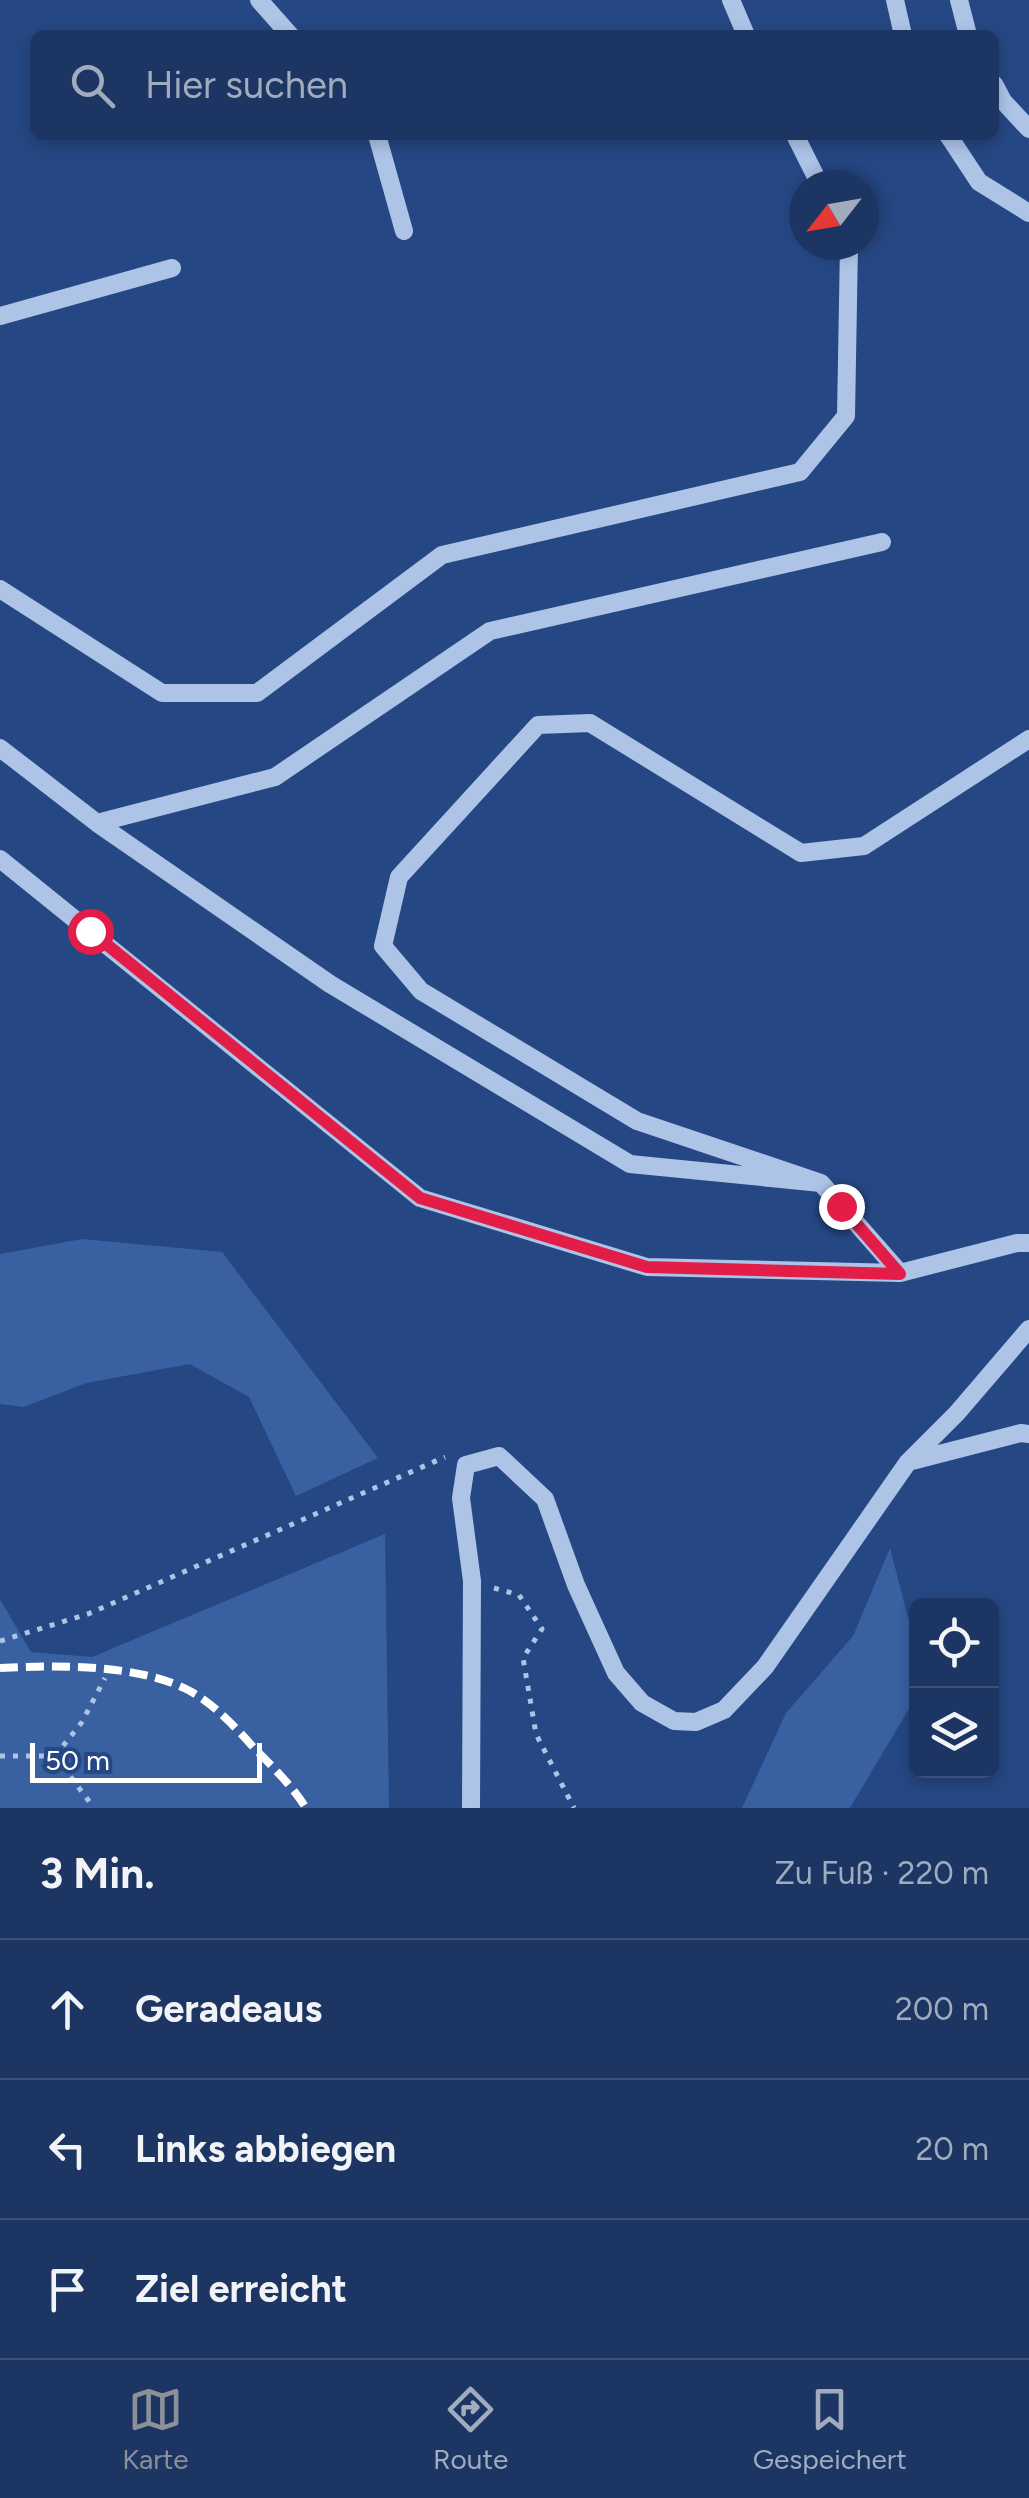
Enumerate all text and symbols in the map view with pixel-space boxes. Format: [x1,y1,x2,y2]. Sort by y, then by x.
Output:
search box [30,30,999,140]
icon: search [65,58,120,113]
text: Hier suchen [145,62,348,108]
north arrow [789,170,879,260]
route start [68,909,114,955]
route end [819,1184,865,1230]
map controls [909,1598,999,1778]
button: locate [909,1598,999,1688]
button: layers [909,1688,999,1778]
scale bar [30,1738,262,1782]
text: 50 m [45,1743,110,1777]
text: 3 Min. [40,1848,155,1899]
text: Zu Fuß · 220 m [774,1854,989,1892]
icon: ahead [40,1982,95,2037]
text: Geradeaus [135,1986,322,2032]
text: 200 m [895,1990,989,2028]
icon: left [40,2122,95,2177]
text: Links abbiegen [135,2126,396,2172]
text: 20 m [915,2130,989,2168]
icon: arrive [40,2262,95,2317]
text: Ziel erreicht [135,2266,347,2312]
tab: Karte [122,2382,189,2476]
tab: Route [433,2382,508,2476]
tab: Gespeichert [753,2382,907,2476]

